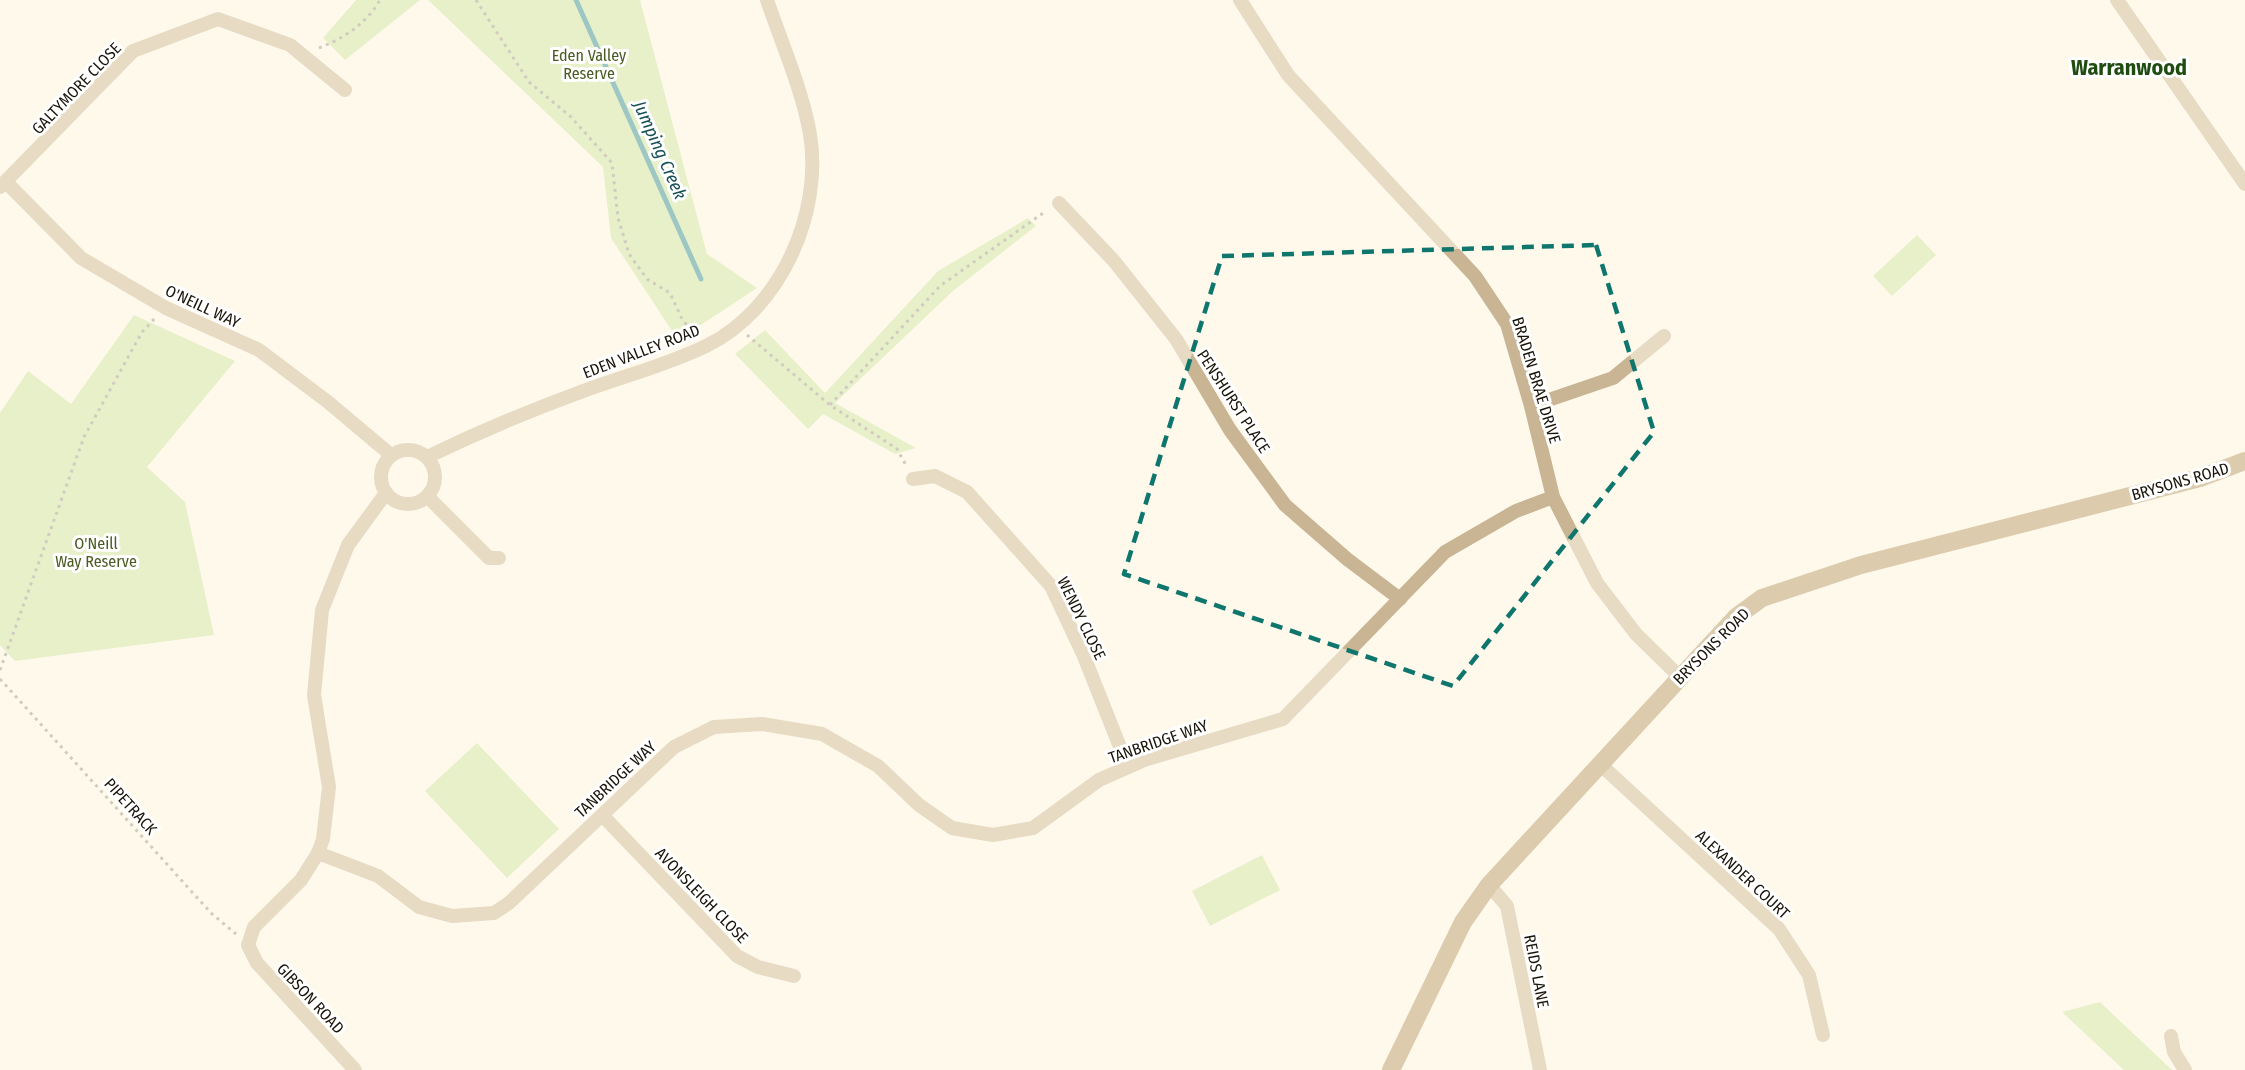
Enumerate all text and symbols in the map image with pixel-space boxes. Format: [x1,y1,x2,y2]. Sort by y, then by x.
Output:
street label: GALTYMORE CLOSE [28,39,125,138]
park label: Eden Valley Reserve [552,46,627,83]
district label: Warranwood [2071,54,2187,81]
water label: Jumping Creek [628,96,692,203]
street label: O'NEILL WAY [162,281,243,332]
street label: BRADEN BRAE DRIVE [1508,315,1565,446]
street label: EDEN VALLEY ROAD [580,320,702,382]
street label: PENSHURST PLACE [1193,346,1274,456]
street label: BRYSONS ROAD [2129,459,2231,504]
park label: O'Neill Way Reserve [55,534,137,571]
street label: WENDY CLOSE [1053,574,1110,663]
street label: BRYSONS ROAD [1669,604,1754,689]
street label: TANBRIDGE WAY [1106,716,1210,767]
street label: TANBRIDGE WAY [571,737,660,822]
street label: PIPETRACK [100,774,161,839]
street label: ALEXANDER COURT [1692,826,1794,923]
street label: AVONSLEIGH CLOSE [651,844,752,947]
street label: REIDS LANE [1520,933,1553,1009]
street label: GIBSON ROAD [273,959,348,1038]

